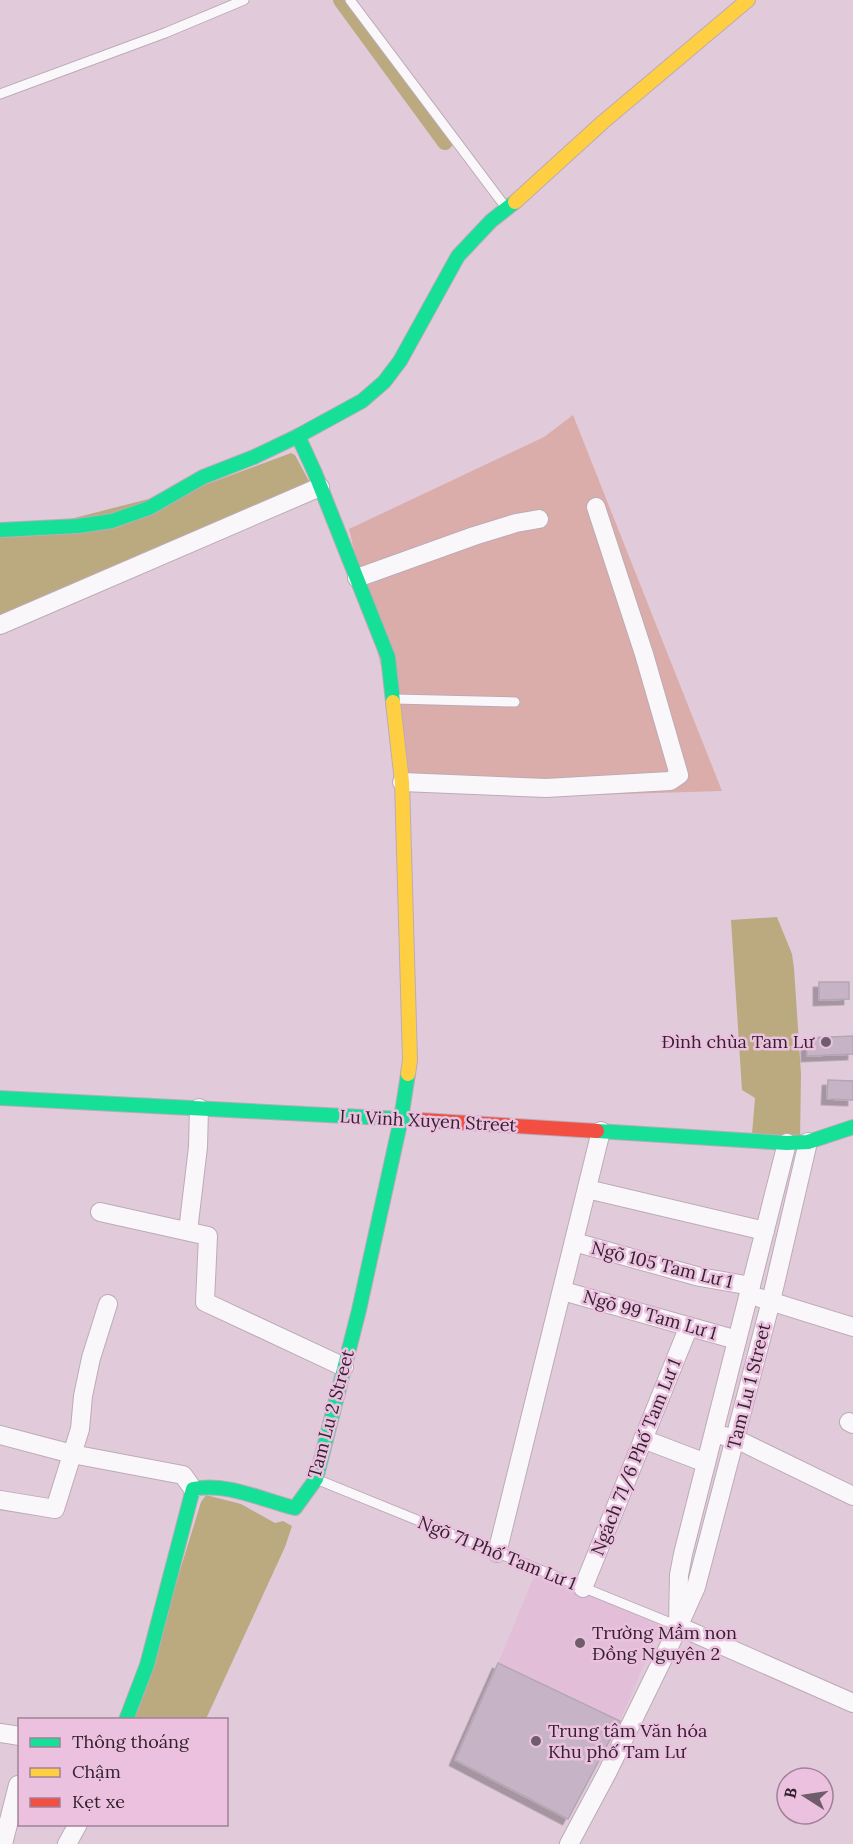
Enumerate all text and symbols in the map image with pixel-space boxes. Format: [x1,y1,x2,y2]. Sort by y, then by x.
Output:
place label: Đình chùa Tam Lư [662,1030,815,1053]
marker: Đình chùa Tam Lư [819,1035,833,1049]
street label: Lu Vinh Xuyen Street [339,1104,517,1137]
street label: Ngõ 105 Tam Lư 1 [589,1236,735,1293]
street label: Ngõ 99 Tam Lư 1 [581,1284,720,1345]
street label: Tam Lu 1 Street [722,1320,775,1451]
street label: Tam Lu 2 Street [302,1347,359,1481]
street label: Ngách 71/6 Phố Tam Lư 1 [585,1355,686,1559]
street label: Ngõ 71 Phố Tam Lư 1 [415,1510,580,1595]
place label: Trường Mầm non Đồng Nguyên 2 [592,1621,737,1665]
marker: Trường Mầm non Đồng Nguyên 2 [573,1636,587,1650]
legend [18,1718,228,1826]
place label: Trung tâm Văn hóa Khu phố Tam Lư [548,1719,707,1763]
text: Thông thoáng [72,1730,190,1753]
marker: Trung tâm Văn hóa Khu phố Tam Lư [529,1734,543,1748]
text: Chậm [72,1760,121,1783]
north arrow [775,1766,835,1826]
text: B [779,1785,801,1800]
text: Kẹt xe [72,1790,125,1813]

